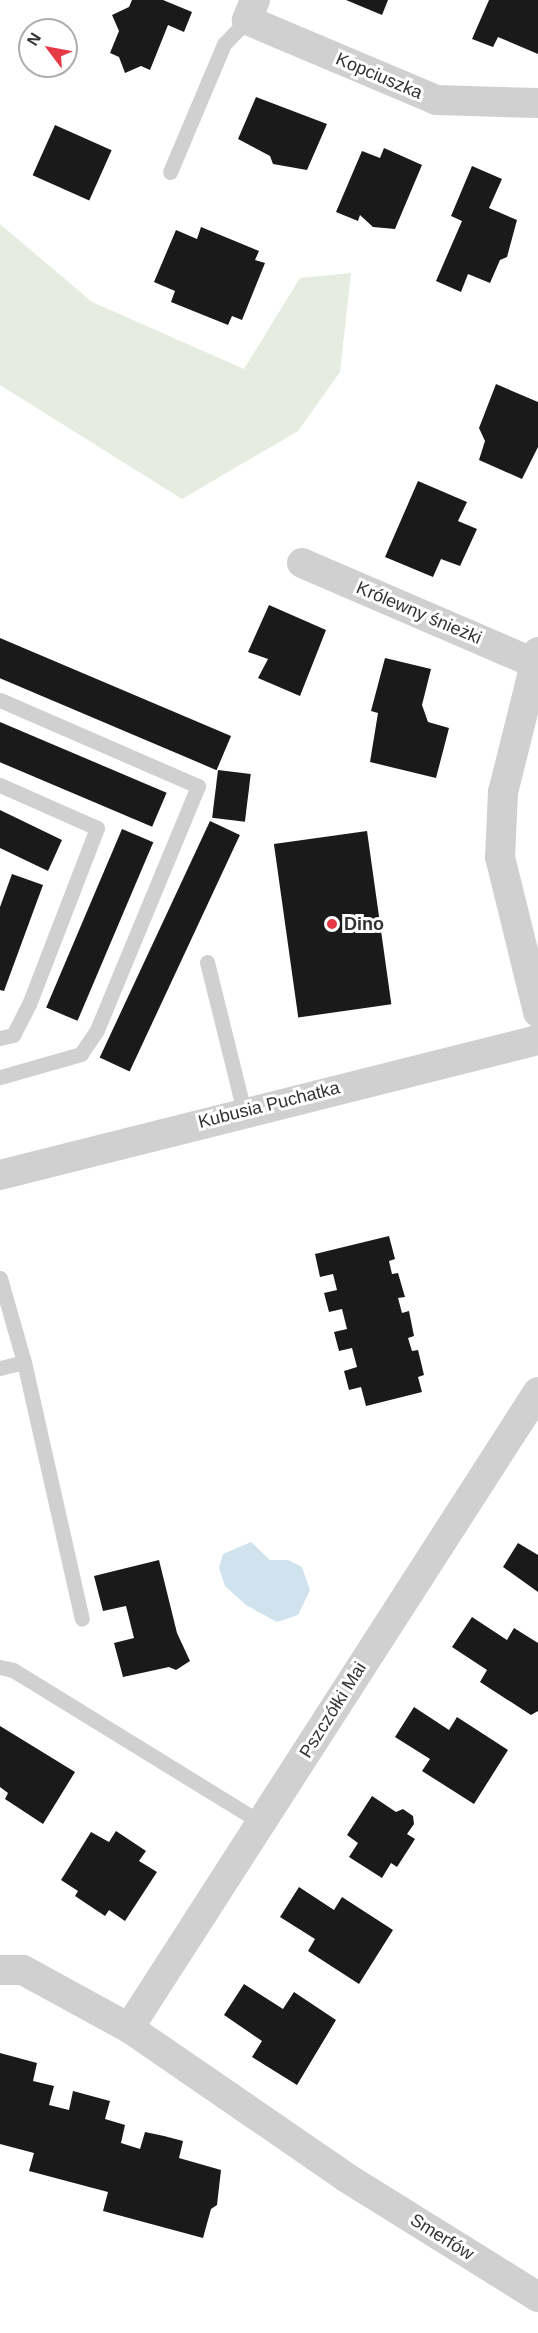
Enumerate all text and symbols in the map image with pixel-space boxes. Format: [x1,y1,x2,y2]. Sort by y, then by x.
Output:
north arrow [18,18,78,78]
text: N [24,30,44,49]
street label: Kopciuszka [332,48,426,104]
street label: Królewny śnieżki [353,577,485,649]
place label: Dino [344,913,384,935]
marker: Dino [325,917,339,931]
street label: Kubusia Puchatka [196,1077,342,1133]
street label: Pszczółki Mai [295,1658,371,1762]
street label: Smerfów [406,2209,478,2265]

